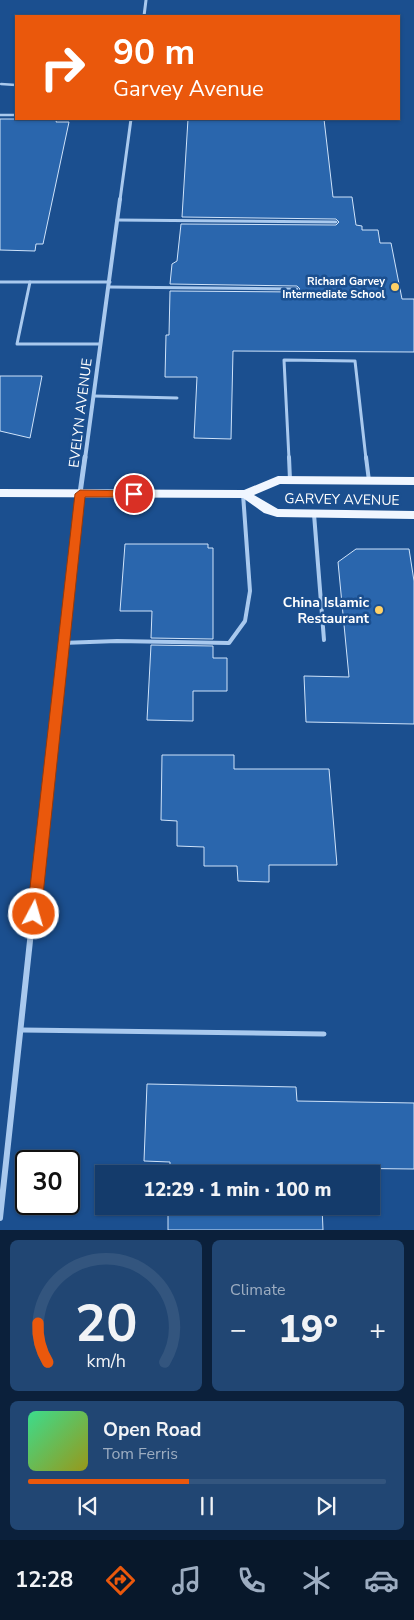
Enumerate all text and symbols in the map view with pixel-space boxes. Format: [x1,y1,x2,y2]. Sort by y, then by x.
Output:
text: 90 m [113,29,195,76]
icon: right [30,35,95,100]
text: Garvey Avenue [113,74,264,104]
place label: Richard Garvey Intermediate School [282,274,385,302]
marker: Richard Garvey Intermediate School [389,281,401,293]
street label: EVELYN AVENUE [64,357,97,469]
pin [113,473,155,515]
icon: arrive [120,480,148,508]
street label: GARVEY AVENUE [284,489,400,510]
place label: China Islamic Restaurant [283,593,370,628]
marker: China Islamic Restaurant [373,604,385,616]
position arrow [7,887,59,939]
speed limit sign: 30 [15,1150,80,1215]
text: 12:29 · 1 min · 100 m [144,1177,331,1203]
text: Climate [230,1279,285,1301]
text: 20 [75,1288,137,1359]
text: 19° [278,1304,338,1355]
text: − [230,1311,247,1349]
text: + [369,1311,386,1349]
text: km/h [86,1349,126,1373]
text: Open Road [103,1417,201,1443]
text: Tom Ferris [103,1443,178,1465]
icon: previous [74,1492,102,1520]
icon: pause [193,1492,221,1520]
icon: next [312,1492,340,1520]
icon: directions [103,1563,138,1598]
icon: music [169,1563,204,1598]
icon: phone [234,1563,269,1598]
icon: climate [299,1563,334,1598]
icon: car [364,1563,399,1598]
text: 12:28 [15,1565,73,1595]

